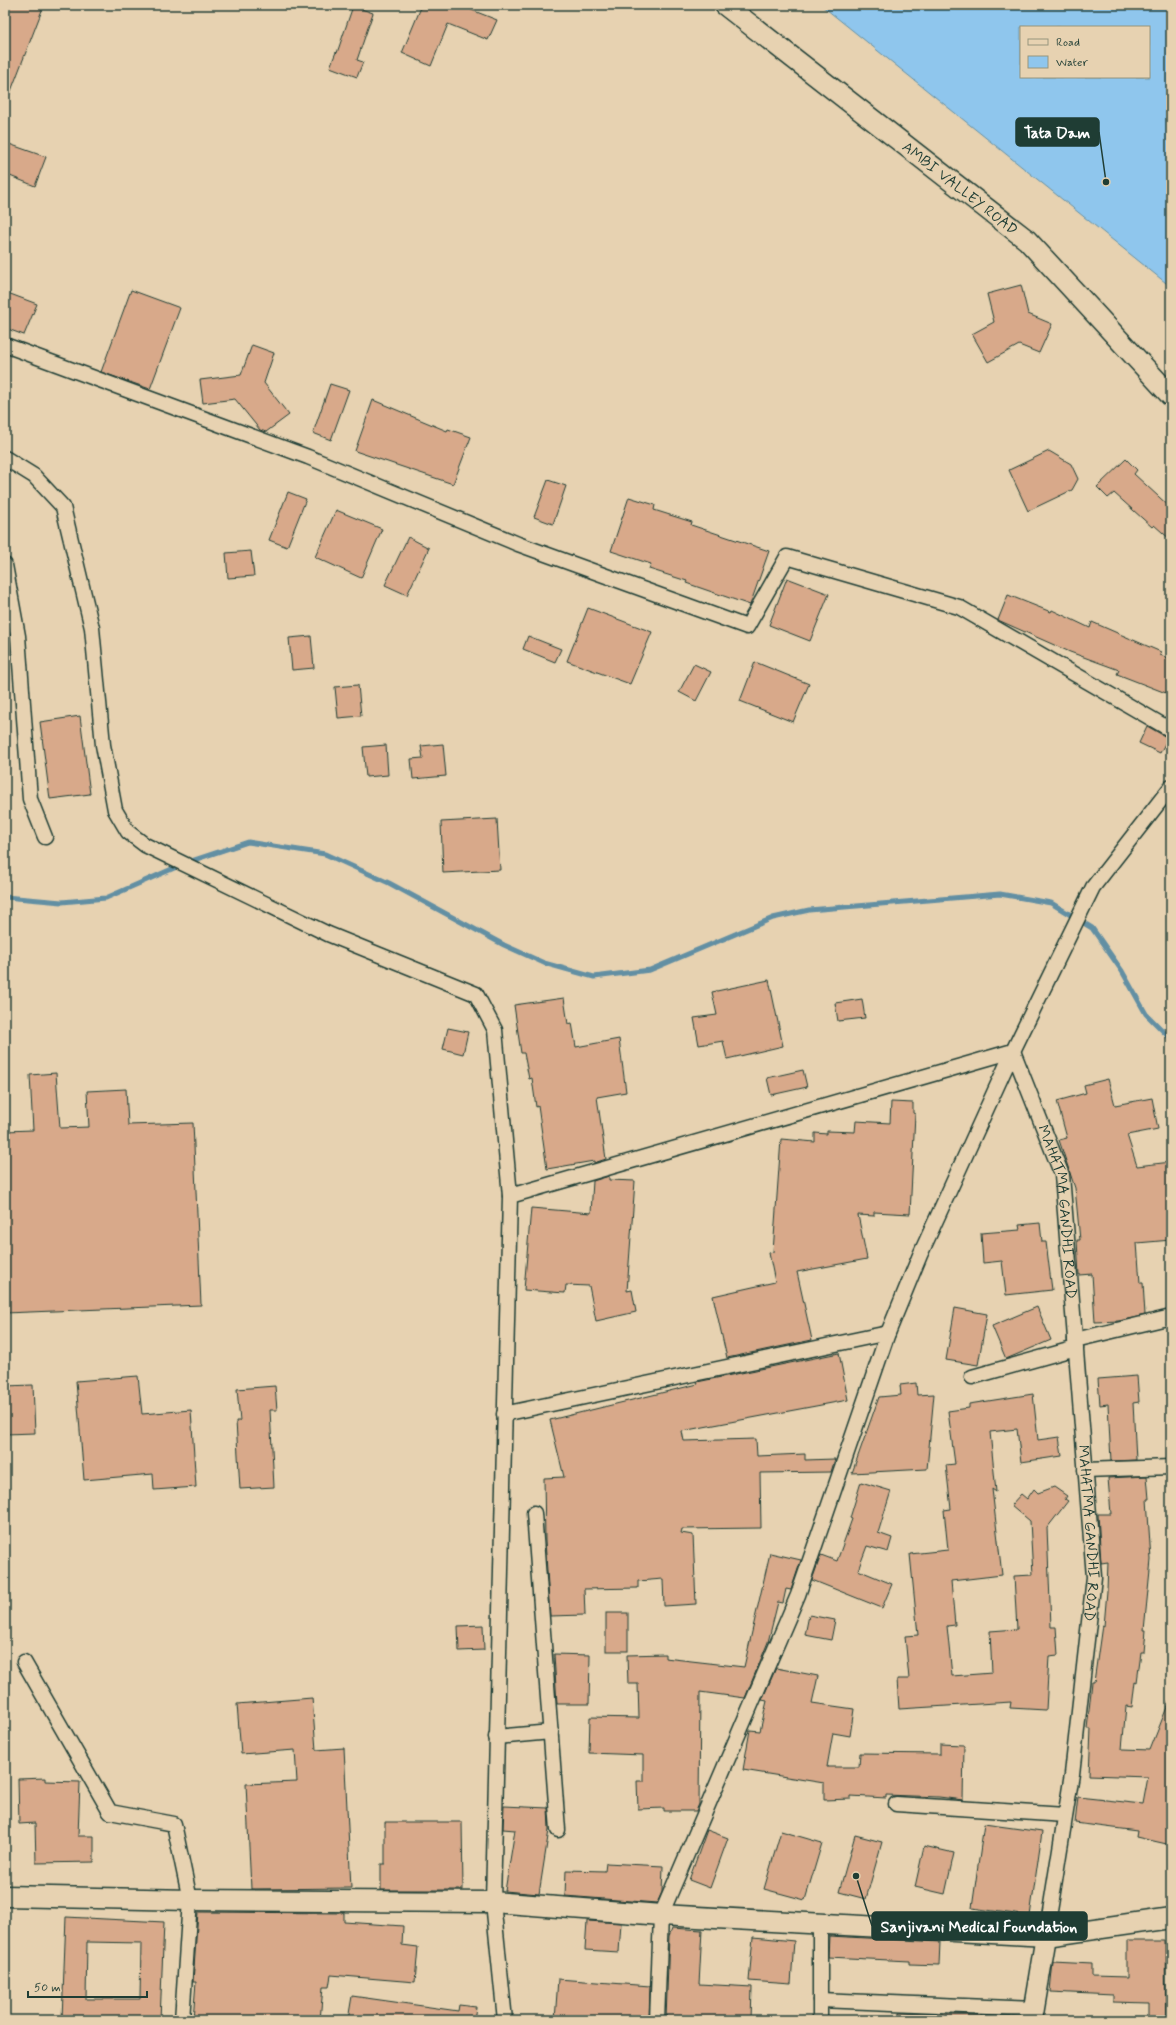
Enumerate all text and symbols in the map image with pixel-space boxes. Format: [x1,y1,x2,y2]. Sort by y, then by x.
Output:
legend [1020,26,1150,78]
text: Road [1056,35,1080,51]
text: Water [1056,55,1088,71]
callout: Tata Dam [1016,118,1099,146]
text: Tata Dam [1024,123,1090,144]
street label: AMBI VALLEY ROAD [898,137,1022,240]
street label: MAHATMA GANDHI ROAD [1032,1122,1081,1299]
street label: MAHATMA GANDHI ROAD [1073,1444,1103,1622]
callout: Sanjivani Medical Foundation [872,1912,1087,1940]
text: Sanjivani Medical Foundation [881,1917,1077,1938]
scale bar [28,1973,147,1999]
text: 50 m [34,1980,61,1996]

